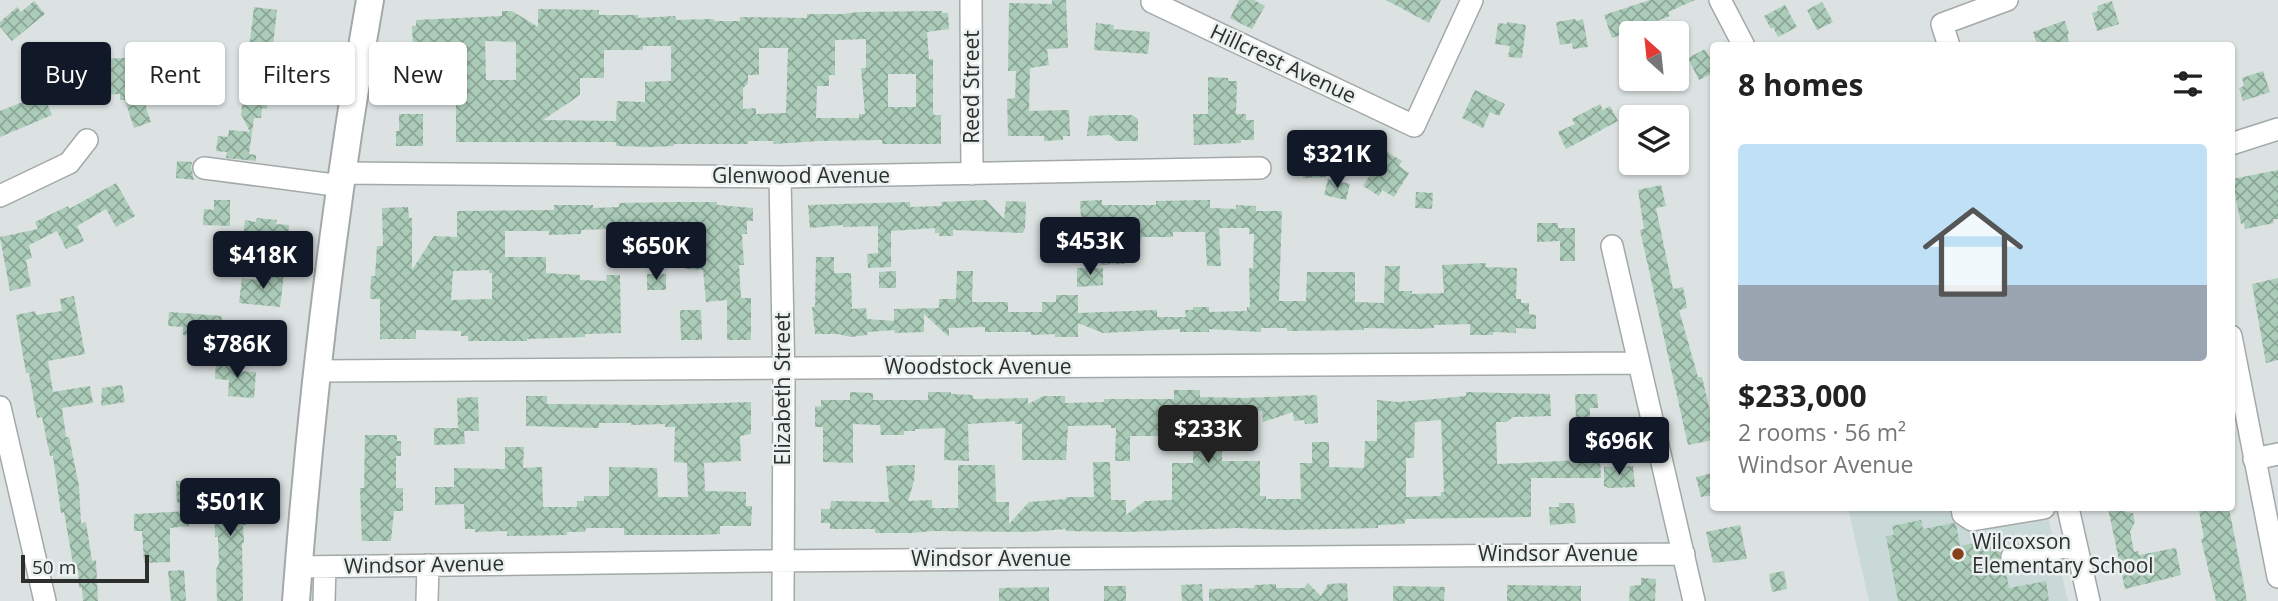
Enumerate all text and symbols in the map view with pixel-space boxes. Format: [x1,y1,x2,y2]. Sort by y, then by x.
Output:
street label: Hillcrest Avenue [1206,17,1361,109]
north arrow [1619,21,1689,91]
map controls [1619,21,1689,175]
street label: Reed Street [957,30,985,144]
chip: Buy [21,42,111,105]
chip: Rent [125,42,225,105]
chip: Filters [239,42,355,105]
chip: New [369,42,467,105]
text: 8 homes [1738,64,1863,105]
icon: filters [2169,65,2207,103]
button: layers [1619,105,1689,175]
pin: $321K [1288,130,1386,190]
text: $321K [1303,137,1371,169]
street label: Glenwood Avenue [712,161,890,189]
icon: home [1910,189,2036,315]
pin: $453K [1041,218,1139,277]
pin: $650K [607,222,705,282]
text: $453K [1056,224,1124,256]
text: $650K [622,229,690,261]
pin: $418K [214,232,312,291]
text: $418K [229,238,297,270]
street label: Elizabeth Street [768,313,796,465]
pin: $786K [188,320,286,380]
text: $786K [203,327,271,359]
street label: Woodstock Avenue [884,352,1072,380]
text: $233,000 [1738,375,1867,416]
pin: $233K [1159,406,1257,465]
text: $233K [1174,412,1242,444]
text: 2 rooms · 56 m² [1738,416,1906,448]
pin: $696K [1570,418,1668,477]
text: $696K [1585,424,1653,456]
text: Windsor Avenue [1738,448,1913,480]
pin: $501K [181,478,279,538]
text: $501K [196,485,264,517]
place label: Wilcoxson Elementary School [1972,527,2154,579]
street label: Windsor Avenue [1478,539,1638,567]
street label: Windsor Avenue [911,544,1071,572]
marker: Wilcoxson Elementary School [1950,546,1966,562]
street label: Windsor Avenue [344,549,504,579]
scale bar [21,552,149,584]
text: 50 m [32,554,76,580]

